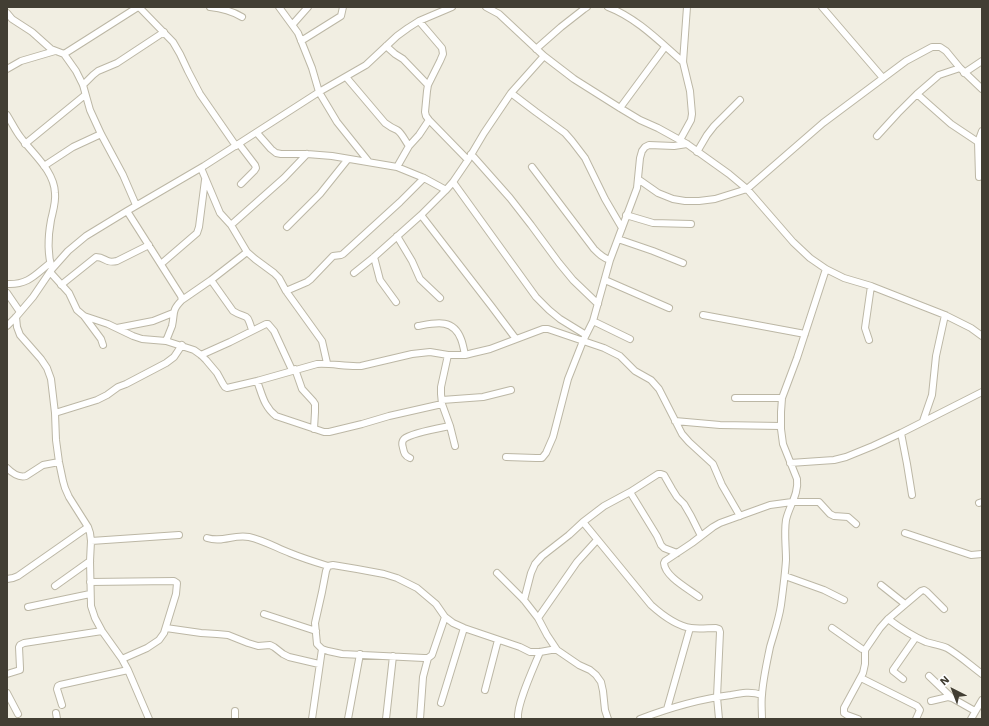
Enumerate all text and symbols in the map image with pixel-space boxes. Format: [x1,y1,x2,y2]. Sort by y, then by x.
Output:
north arrow [933,670,973,710]
text: N [937,673,952,688]

